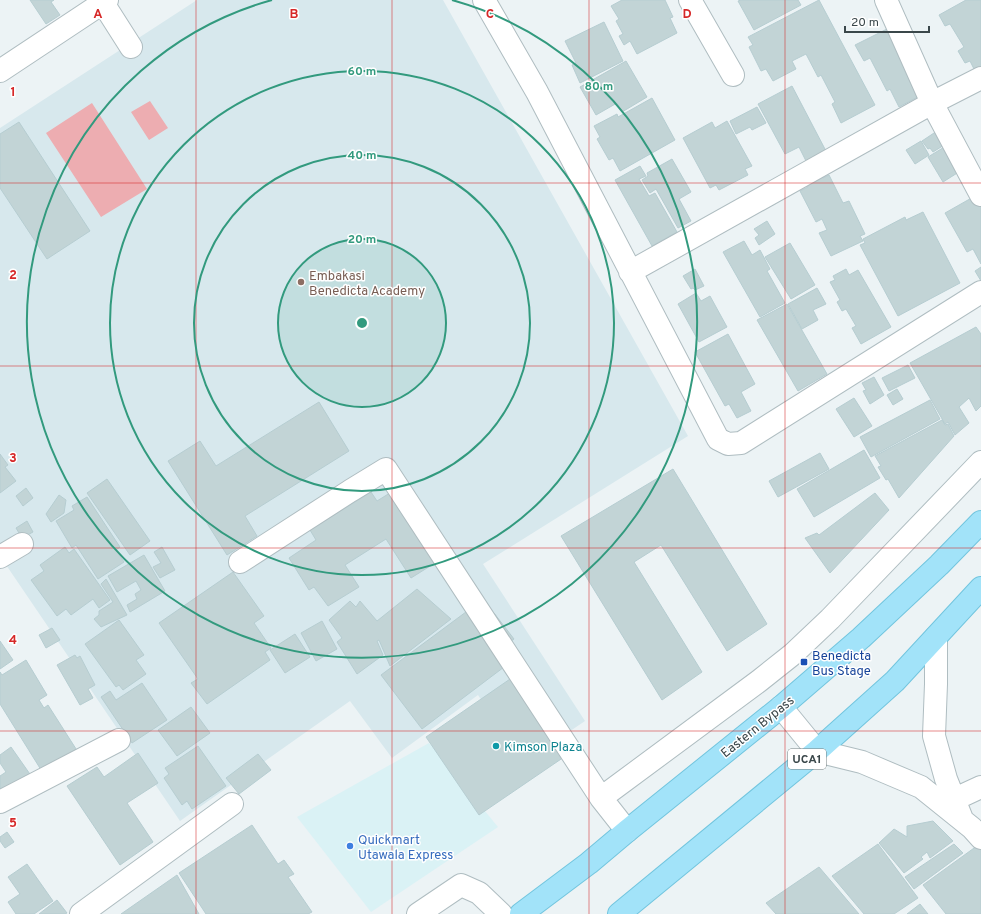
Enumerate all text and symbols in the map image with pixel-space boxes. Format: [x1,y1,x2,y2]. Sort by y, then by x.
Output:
text: A [93,7,103,23]
text: B [290,7,299,23]
text: C [486,7,494,23]
text: D [682,7,692,23]
scale bar [845,8,929,34]
text: 20 m [851,15,879,31]
text: 60 m [348,64,376,80]
text: 80 m [585,79,613,95]
text: 1 [10,85,16,101]
text: 40 m [347,148,377,164]
text: 20 m [348,232,376,248]
text: 2 [9,268,17,284]
place label: Embakasi Benedicta Academy [309,269,425,300]
marker: Embakasi Benedicta Academy [296,277,306,287]
centre of rings [355,316,369,330]
text: 3 [9,451,17,467]
text: 4 [9,633,17,649]
place label: Benedicta Bus Stage [812,649,871,680]
marker: Benedicta Bus Stage [799,657,809,667]
street label: Eastern Bypass [718,693,798,762]
place label: Kimson Plaza [504,740,582,756]
marker: Kimson Plaza [491,741,501,751]
road number: UCA1 [788,749,826,769]
text: 5 [9,816,17,832]
place label: Quickmart Utawala Express [358,833,453,864]
marker: Quickmart Utawala Express [345,841,355,851]

